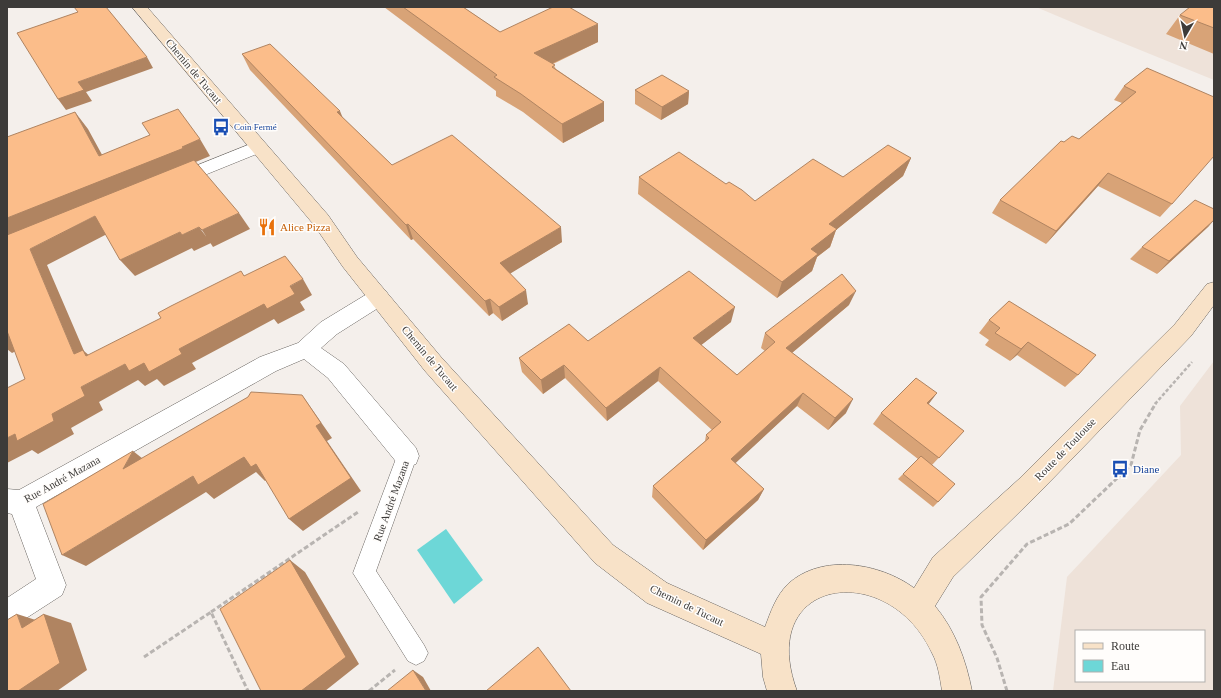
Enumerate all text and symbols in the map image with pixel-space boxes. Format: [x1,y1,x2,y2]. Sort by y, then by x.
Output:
north arrow [1165,16,1205,56]
street label: Chemin de Tucaut [163,36,225,106]
text: N [1179,39,1188,52]
bus stop icon: Coin Fermé [211,117,231,137]
place label: Coin Fermé [234,122,277,132]
restaurant icon: Alice Pizza [257,217,277,237]
place label: Alice Pizza [280,221,331,233]
street label: Chemin de Tucaut [399,323,461,393]
street label: Route de Toulouse [1032,415,1098,483]
street label: Rue André Mazana [22,453,102,505]
street label: Rue André Mazana [371,459,411,543]
bus stop icon: Diane [1110,459,1130,479]
place label: Diane [1133,463,1159,475]
street label: Chemin de Tucaut [648,582,726,628]
legend [1075,630,1205,682]
text: Route [1111,639,1140,653]
text: Eau [1111,659,1130,673]

